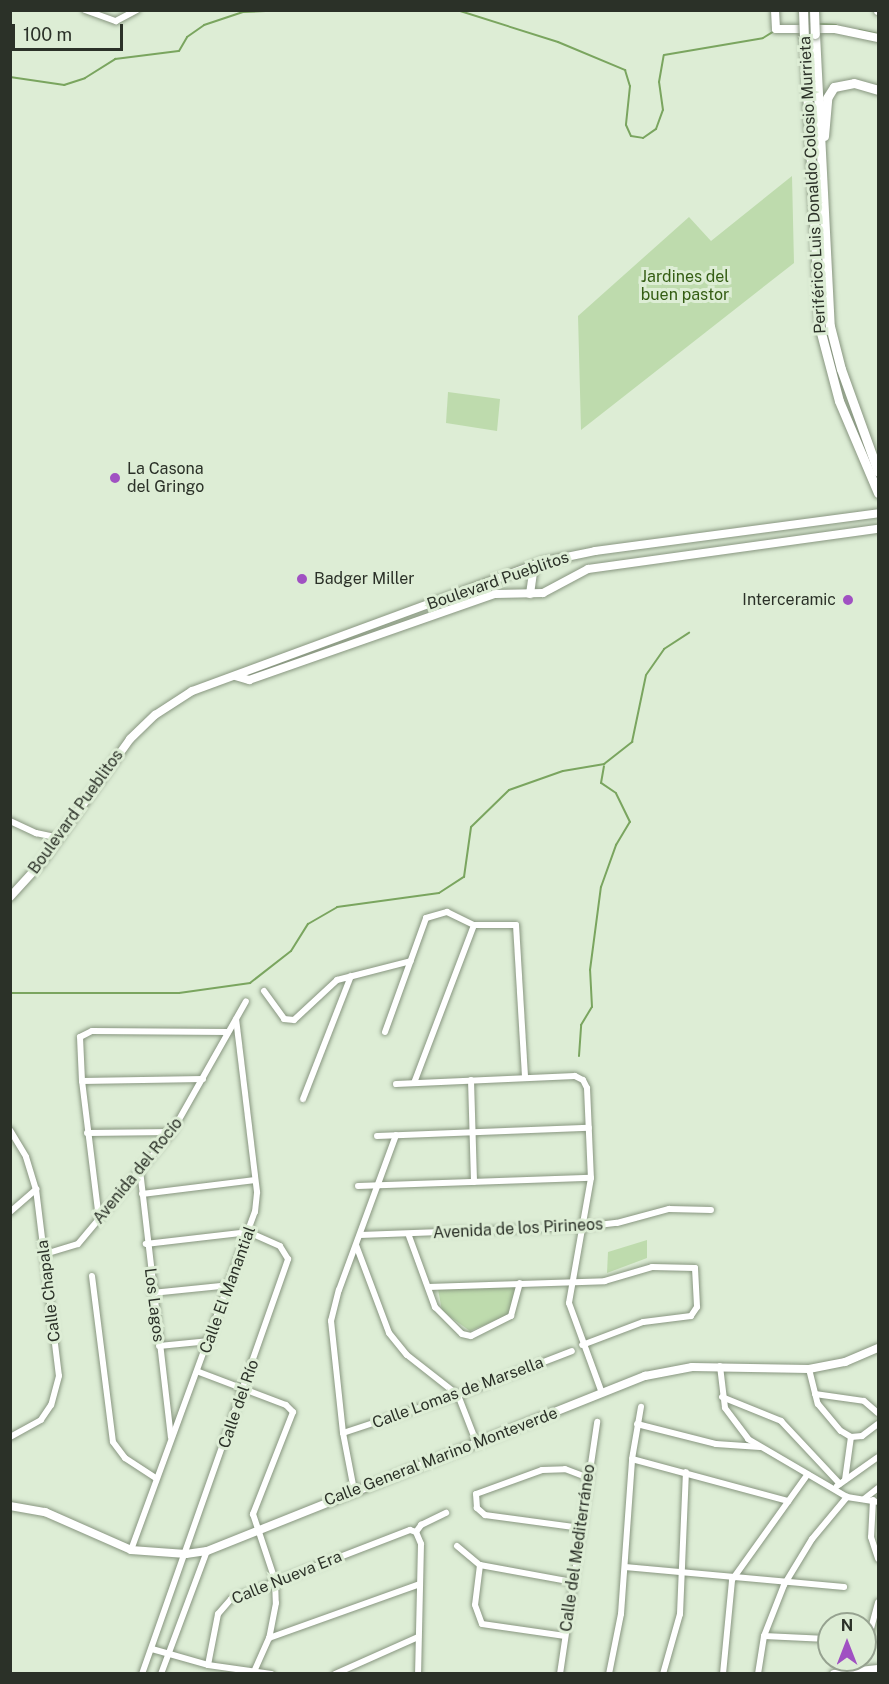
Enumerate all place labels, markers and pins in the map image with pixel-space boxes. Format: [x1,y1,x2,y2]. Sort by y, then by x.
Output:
place label: La Casona del Gringo [127,459,204,497]
marker: La Casona del Gringo [108,471,122,485]
place label: Badger Miller [314,569,415,589]
marker: Badger Miller [295,572,309,586]
place label: Interceramic [742,590,836,610]
marker: Interceramic [841,593,855,607]

